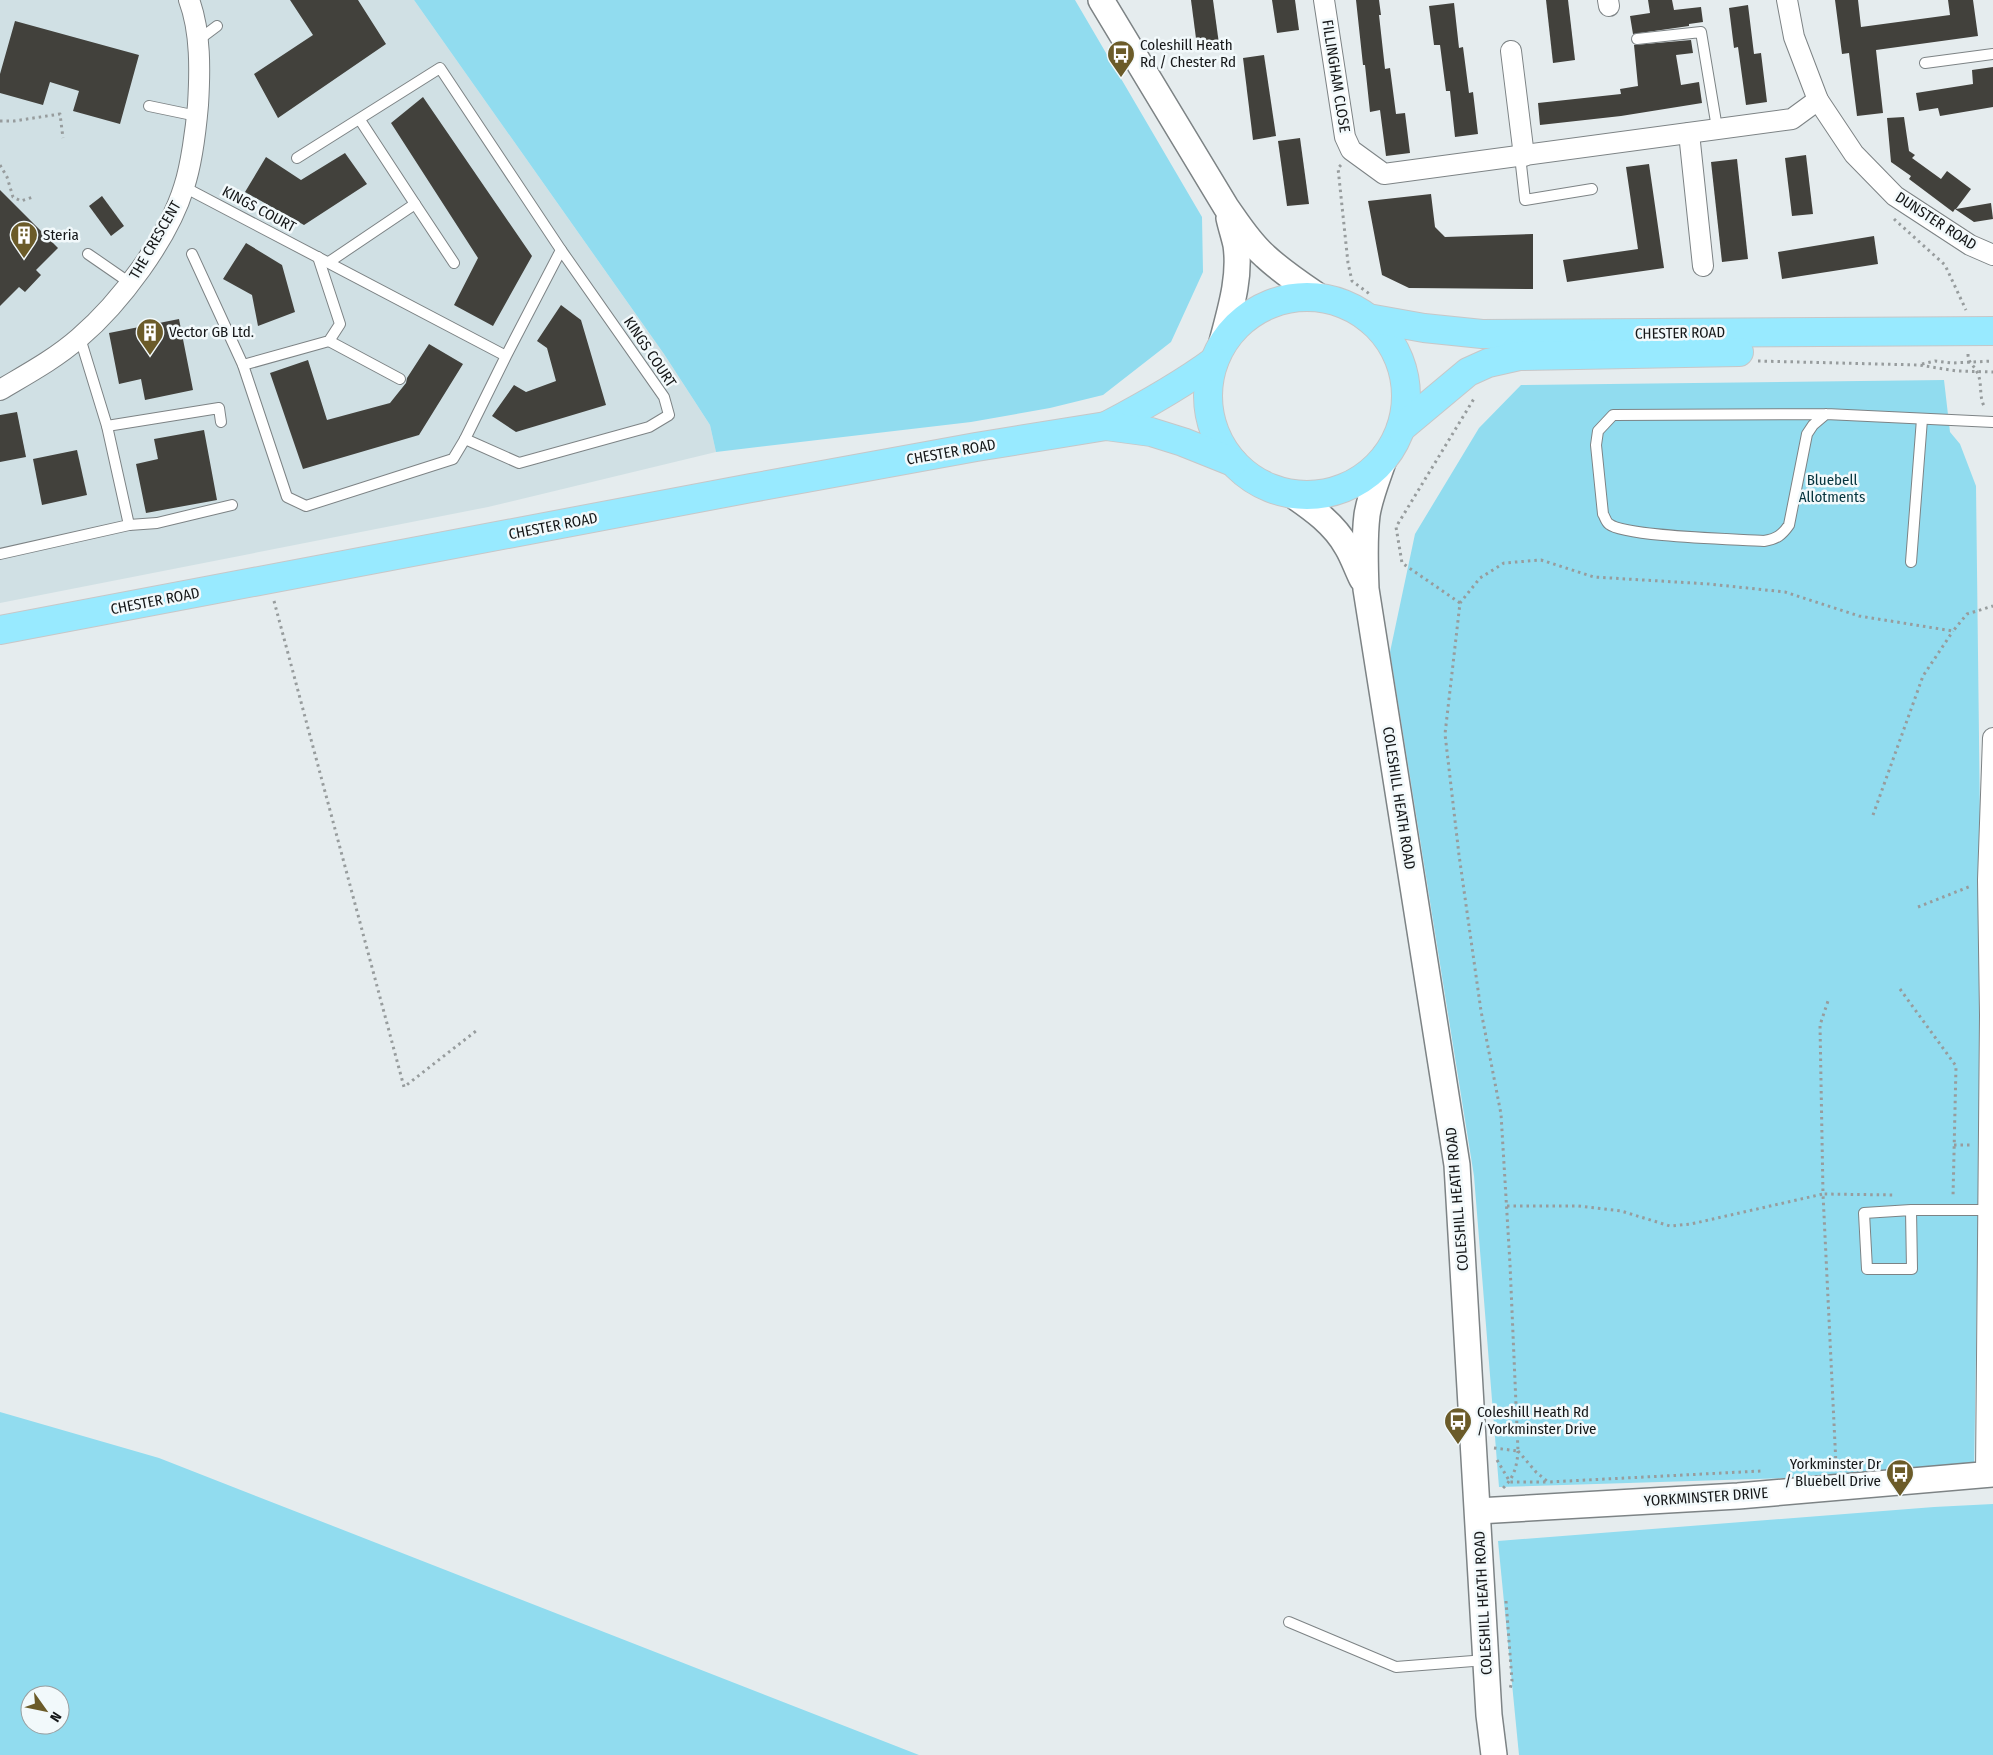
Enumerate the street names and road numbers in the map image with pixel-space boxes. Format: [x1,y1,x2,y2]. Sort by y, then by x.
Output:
street label: FILLINGHAM CLOSE [1318,18,1354,134]
street label: KINGS COURT [219,182,299,236]
street label: DUNSTER ROAD [1892,188,1980,254]
street label: THE CRESCENT [125,198,185,282]
street label: KINGS COURT [620,313,680,391]
street label: CHESTER ROAD [1635,323,1725,343]
street label: CHESTER ROAD [905,435,997,469]
street label: CHESTER ROAD [507,509,599,543]
street label: CHESTER ROAD [109,584,201,618]
street label: COLESHILL HEATH ROAD [1379,725,1419,871]
street label: COLESHILL HEATH ROAD [1442,1126,1472,1272]
street label: YORKMINSTER DRIVE [1643,1484,1769,1510]
street label: COLESHILL HEATH ROAD [1470,1530,1496,1676]

